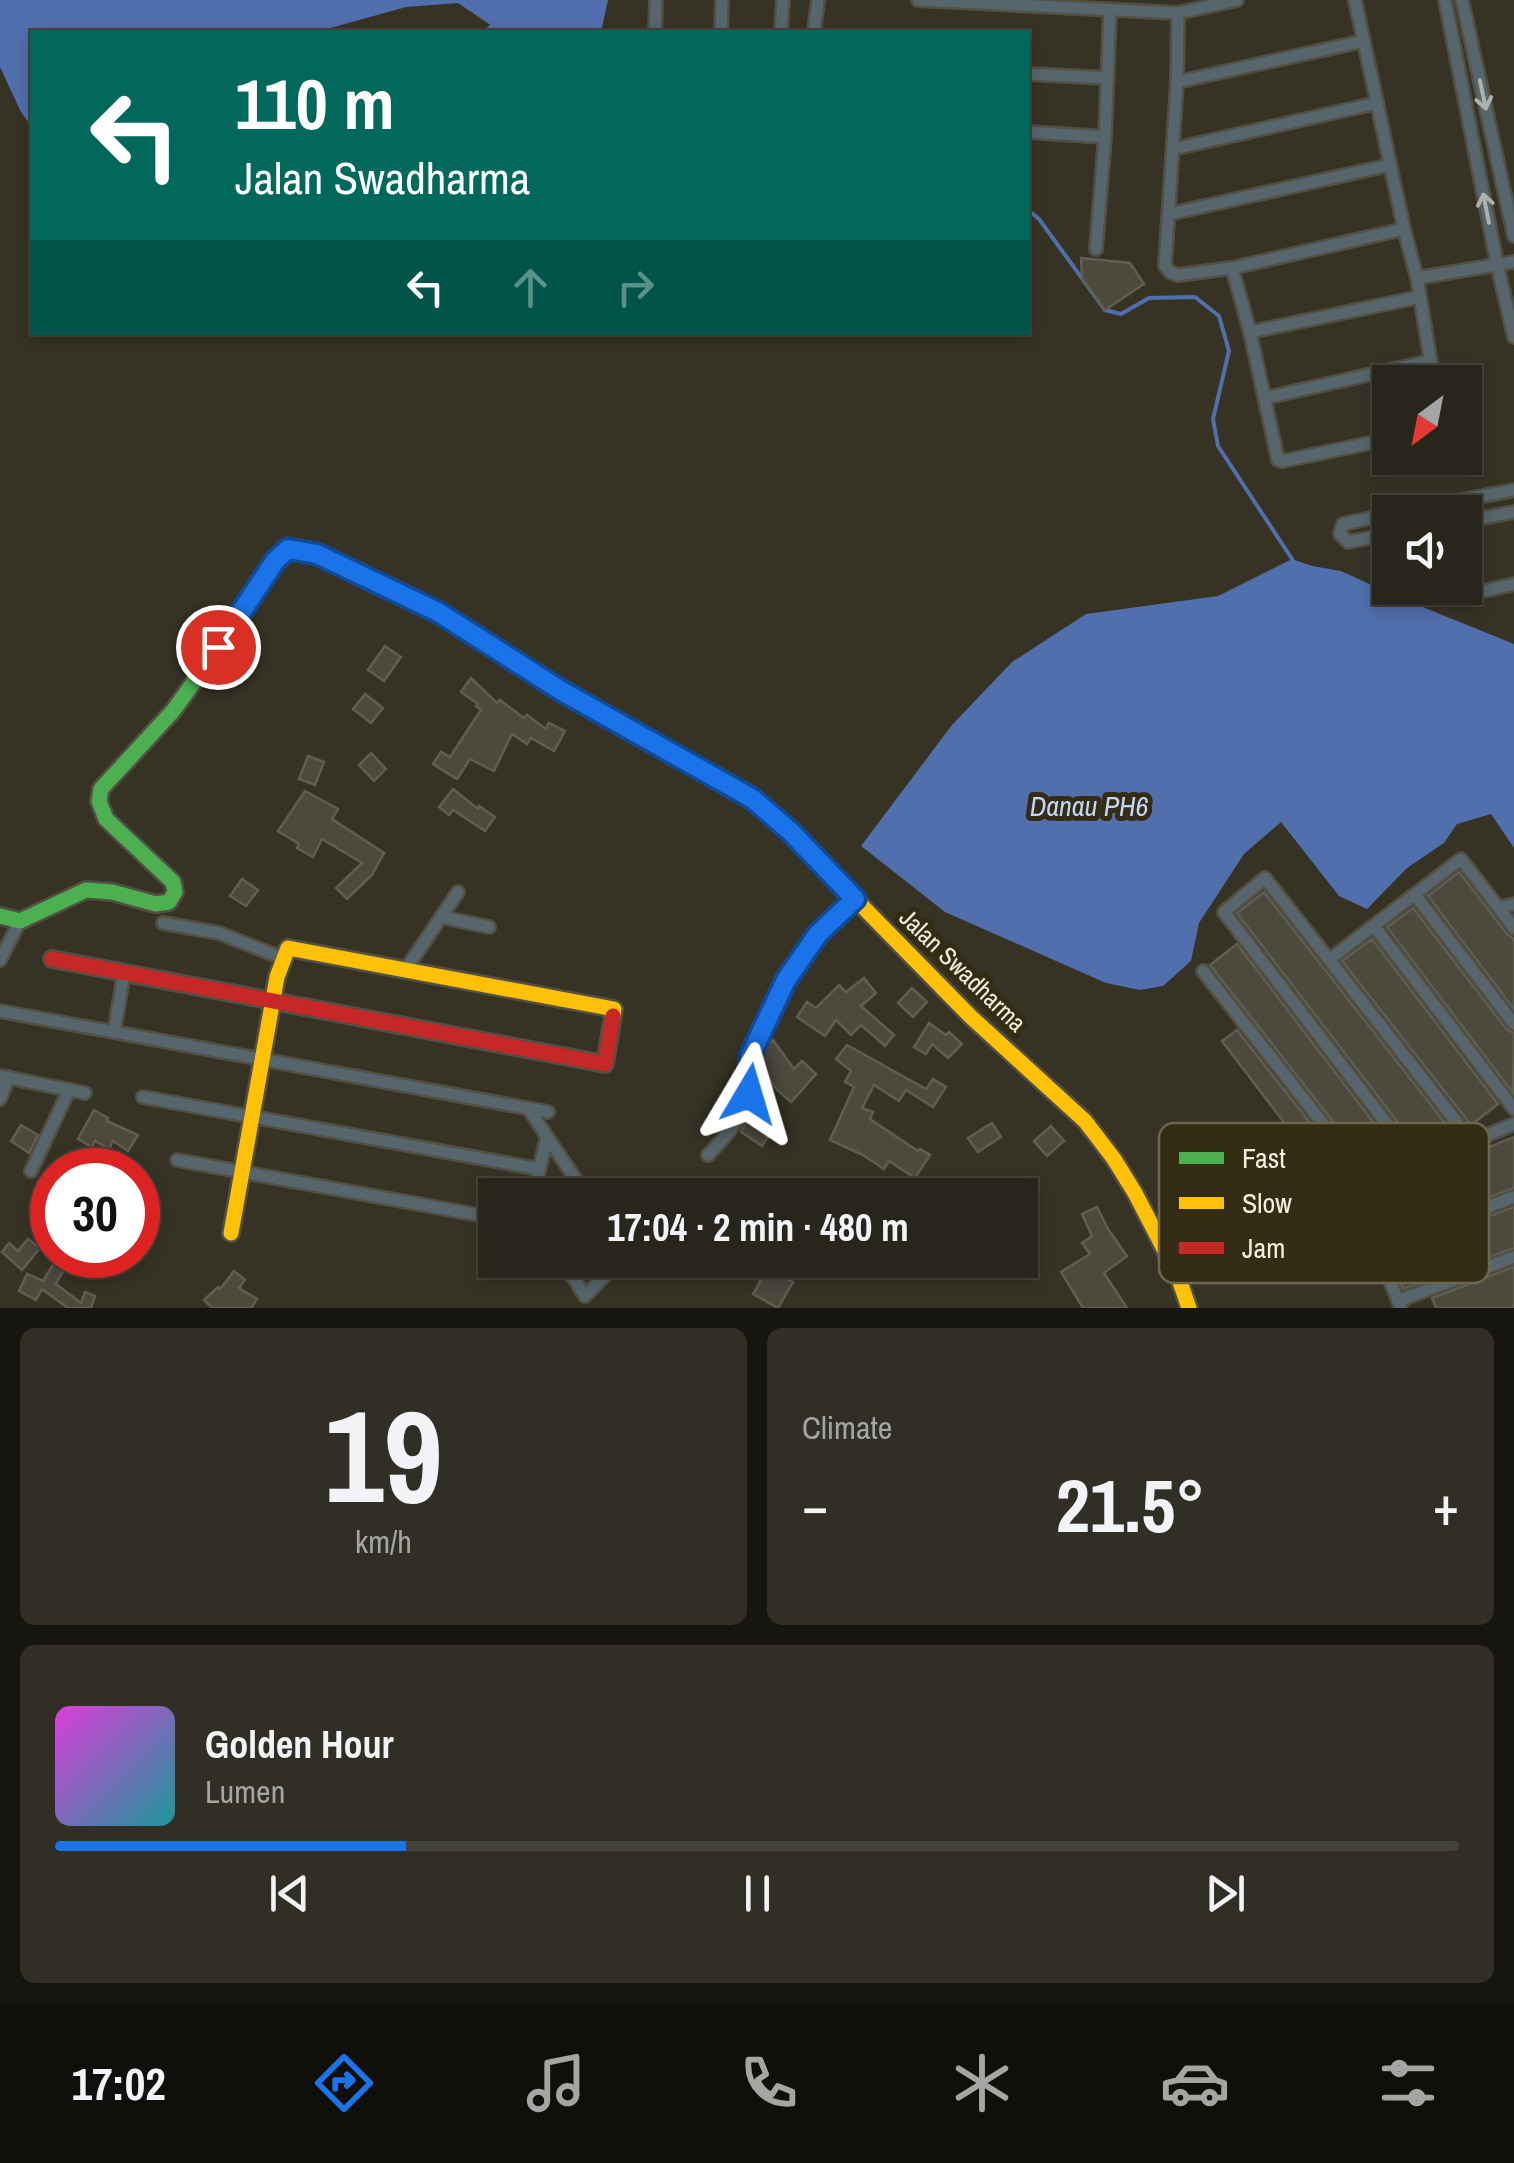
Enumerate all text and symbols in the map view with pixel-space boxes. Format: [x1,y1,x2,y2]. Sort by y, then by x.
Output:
text: 110 m [235,57,395,151]
icon: left [70,70,200,200]
one-way arrow [1474,78,1493,110]
text: Jalan Swadharma [235,147,530,208]
one-way arrow [1475,193,1494,225]
icon: left [398,260,453,315]
icon: ahead [503,260,558,315]
icon: right [608,260,663,315]
north arrow [1372,365,1482,475]
map controls [1372,365,1482,605]
button: sound [1372,495,1482,605]
pin [176,605,261,690]
icon: arrive [191,620,246,675]
water label: Danau PH6 [1030,787,1149,825]
street label: Jalan Swadharma [892,901,1034,1040]
position arrow [697,1042,801,1146]
legend [1159,1123,1489,1283]
text: Fast [1242,1139,1286,1177]
speed limit sign: 30 [30,1148,160,1278]
text: Slow [1242,1184,1292,1222]
text: 17:04 · 2 min · 480 m [607,1202,909,1253]
text: Jam [1242,1229,1285,1267]
text: 19 [324,1367,443,1543]
text: Climate [802,1406,892,1449]
text: 21.5° [1056,1454,1205,1555]
text: − [802,1468,828,1542]
text: + [1433,1468,1459,1542]
text: km/h [355,1520,412,1563]
text: Golden Hour [205,1719,394,1770]
text: Lumen [205,1770,285,1813]
icon: previous [262,1866,317,1921]
icon: pause [730,1866,785,1921]
icon: next [1198,1866,1253,1921]
icon: directions [309,2048,379,2118]
icon: music [521,2048,591,2118]
icon: phone [734,2048,804,2118]
icon: climate [947,2048,1017,2118]
icon: car [1160,2048,1230,2118]
icon: filters [1373,2048,1443,2118]
text: 17:02 [71,2053,166,2114]

